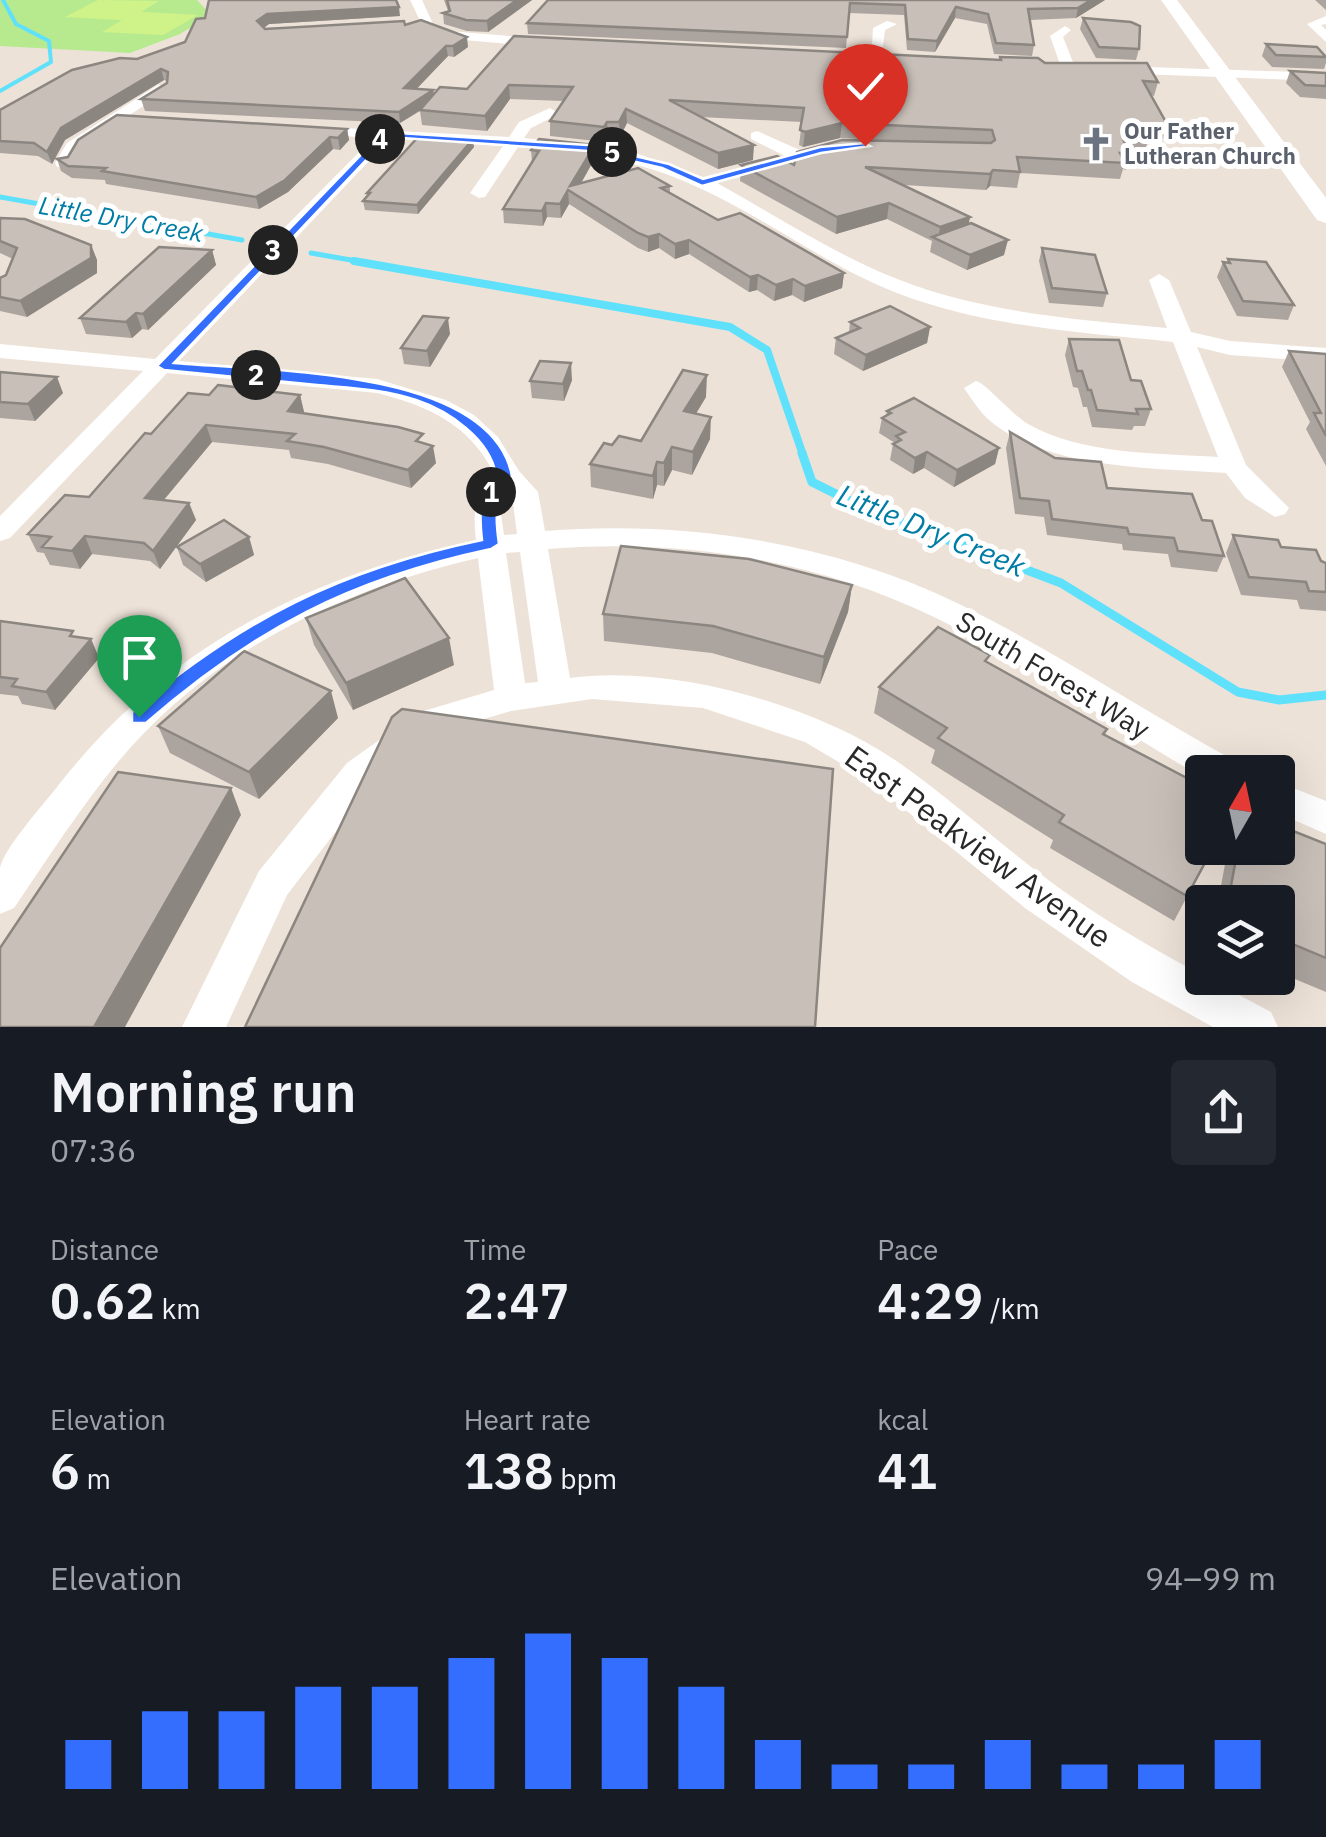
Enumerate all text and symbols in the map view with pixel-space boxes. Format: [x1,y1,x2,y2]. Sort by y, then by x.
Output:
pin [823,44,908,147]
icon: check [838,59,893,114]
pin: 4 [355,114,405,164]
place label: Our Father Lutheran Church [1124,116,1296,170]
text: 4 [372,120,388,157]
church icon: Our Father Lutheran Church [1077,125,1115,163]
pin: 5 [587,127,637,177]
text: 5 [604,133,620,170]
water label: Little Dry Creek [36,188,207,249]
pin: 3 [248,225,298,275]
text: 3 [265,231,281,268]
pin: 2 [231,350,281,400]
text: 2 [248,356,264,393]
pin: 1 [466,467,516,517]
text: 1 [483,473,499,510]
water label: Little Dry Creek [832,474,1032,585]
street label: South Forest Way [950,602,1157,747]
pin [97,615,182,718]
icon: arrive [112,630,167,685]
street label: East Peakview Avenue [837,735,1120,957]
north arrow [1185,755,1295,865]
map controls [1185,755,1295,995]
button: layers [1185,885,1295,995]
text: Morning run [50,1056,357,1127]
button: share [1171,1060,1276,1165]
text: 07:36 [50,1129,136,1171]
text: Distance [50,1231,159,1268]
text: Time [464,1231,527,1268]
text: Pace [877,1231,938,1268]
text: 0.62 [50,1268,155,1333]
text: 2:47 [464,1268,570,1333]
text: 4:29 [877,1268,983,1333]
text: km [155,1290,201,1327]
text: /km [983,1290,1040,1327]
text: Elevation [50,1401,166,1438]
text: Heart rate [464,1401,591,1438]
text: kcal [877,1401,928,1438]
text: 6 [50,1438,80,1503]
text: 138 [464,1438,554,1503]
text: 41 [877,1438,937,1503]
text: m [80,1460,111,1497]
text: bpm [554,1460,617,1497]
text: Elevation [50,1557,183,1599]
text: 94–99 m [1145,1557,1276,1599]

